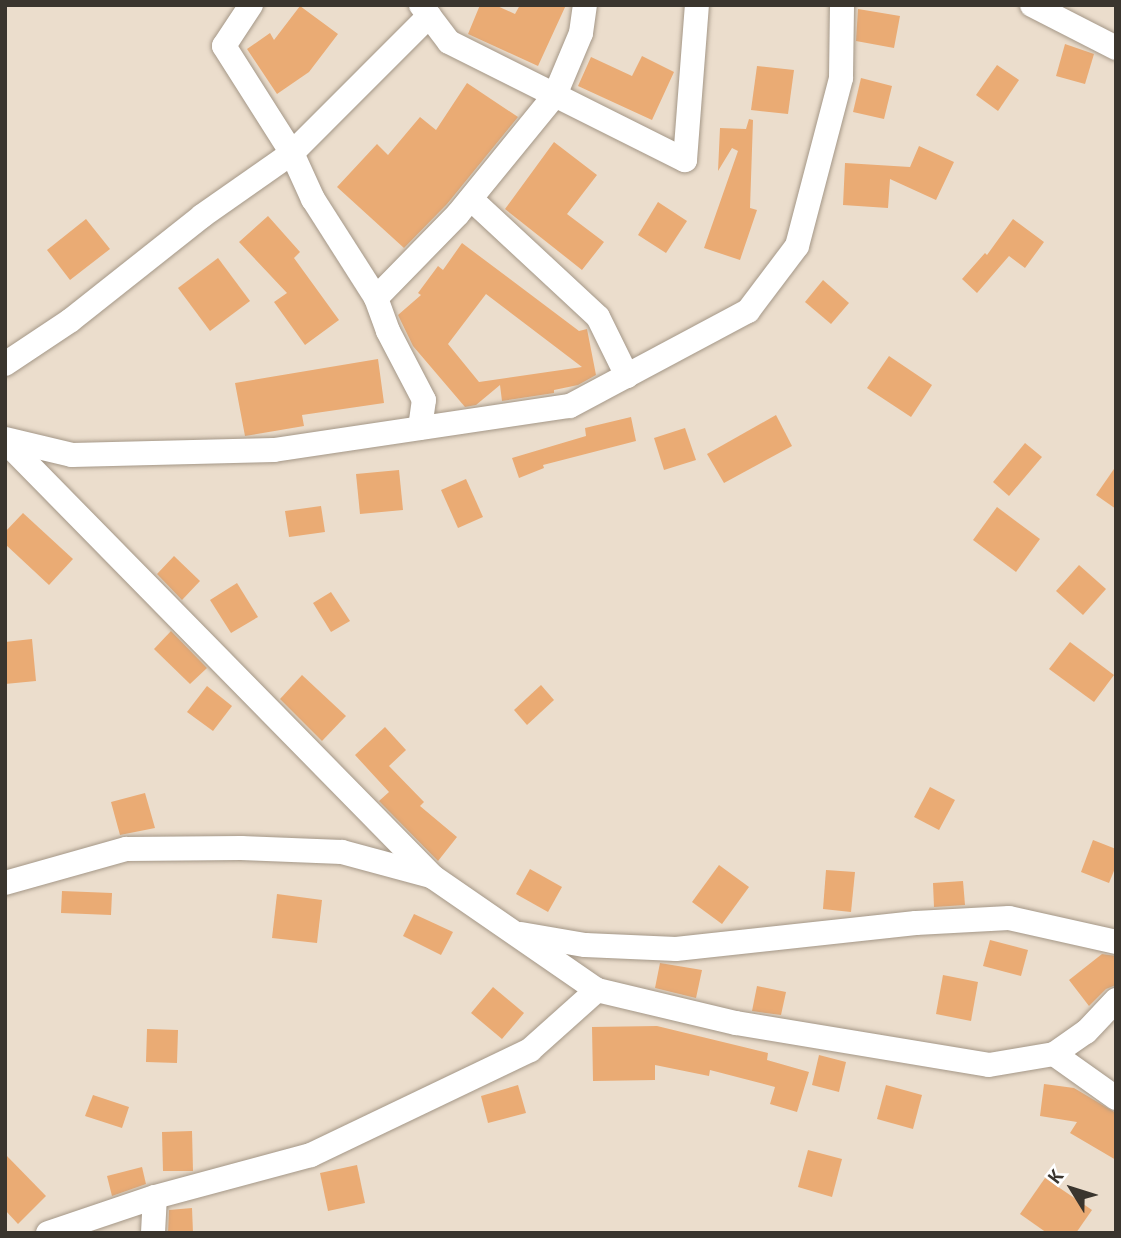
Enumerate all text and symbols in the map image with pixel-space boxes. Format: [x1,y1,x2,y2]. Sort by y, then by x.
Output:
north arrow [1037,1154,1107,1224]
text: K [1042,1164,1069,1188]

